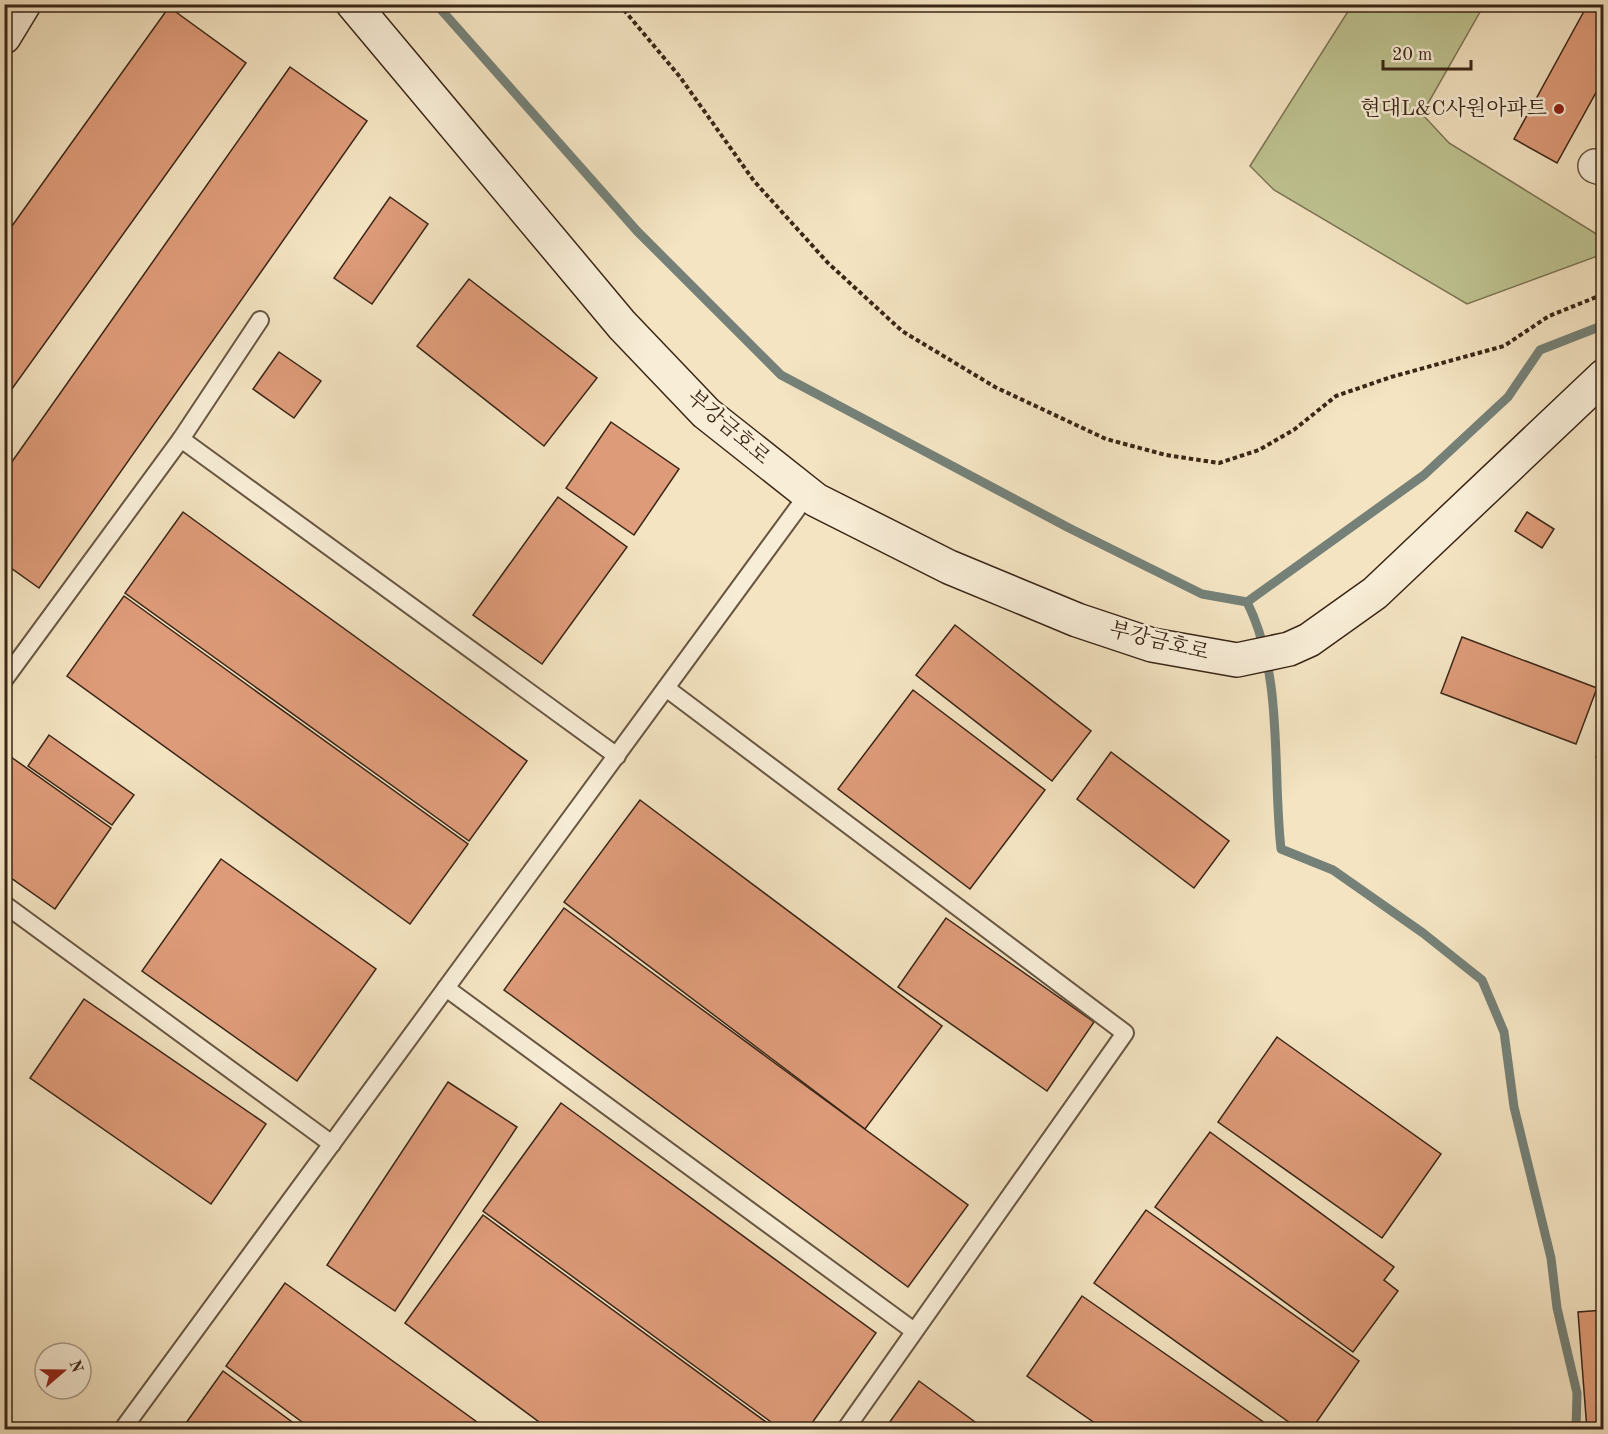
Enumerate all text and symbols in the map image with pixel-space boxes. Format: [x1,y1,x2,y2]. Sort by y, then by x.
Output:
scale bar [1383,33,1472,71]
text: 20 m [1392,46,1432,64]
place label: 현대L&C사원아파트 [1360,97,1547,120]
marker: 현대L&C사원아파트 [1552,102,1566,116]
street label: 부강금호로 [683,385,774,469]
street label: 부강금호로 [1107,618,1211,664]
north arrow [33,1341,93,1401]
text: N [66,1358,85,1376]

